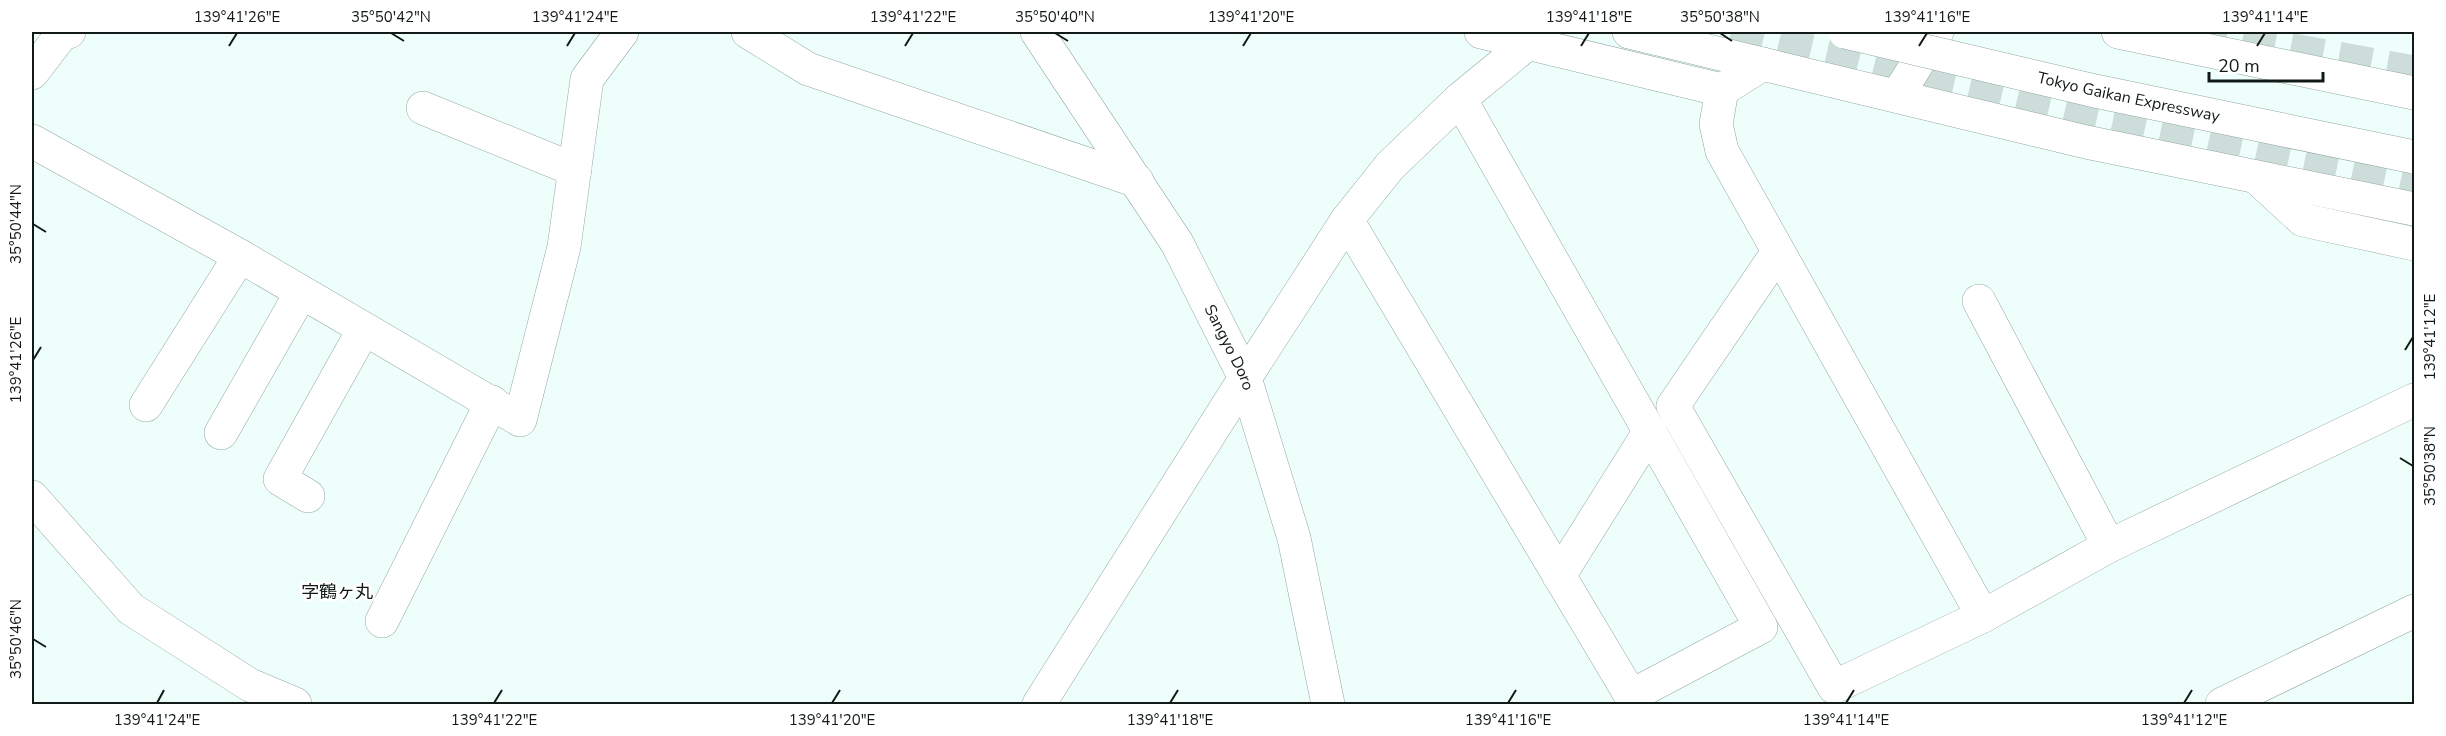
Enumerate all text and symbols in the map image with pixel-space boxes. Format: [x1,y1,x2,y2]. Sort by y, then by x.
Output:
text: 139°41'26"E [194,7,280,27]
text: 35°50'42"N [351,7,431,27]
text: 139°41'24"E [532,7,618,27]
text: 139°41'22"E [870,7,956,27]
text: 35°50'40"N [1015,7,1095,27]
text: 139°41'20"E [1208,7,1294,27]
text: 139°41'18"E [1546,7,1632,27]
text: 35°50'38"N [1680,7,1760,27]
text: 139°41'16"E [1884,7,1970,27]
text: 139°41'14"E [2222,7,2308,27]
scale bar [2209,45,2323,83]
text: 20 m [2218,54,2260,78]
street label: Tokyo Gaikan Expressway [2035,67,2223,128]
text: 35°50'44"N [6,184,26,264]
text: 139°41'12"E [2420,294,2440,380]
street label: Sangyo Doro [1199,301,1259,393]
text: 139°41'26"E [6,317,26,403]
text: 35°50'38"N [2420,426,2440,506]
district label: 字鶴ヶ丸 [301,580,373,604]
text: 35°50'46"N [6,599,26,679]
text: 139°41'24"E [114,710,200,730]
text: 139°41'22"E [451,710,537,730]
text: 139°41'20"E [789,710,875,730]
text: 139°41'18"E [1127,710,1213,730]
text: 139°41'16"E [1465,710,1551,730]
text: 139°41'14"E [1803,710,1889,730]
text: 139°41'12"E [2141,710,2227,730]

